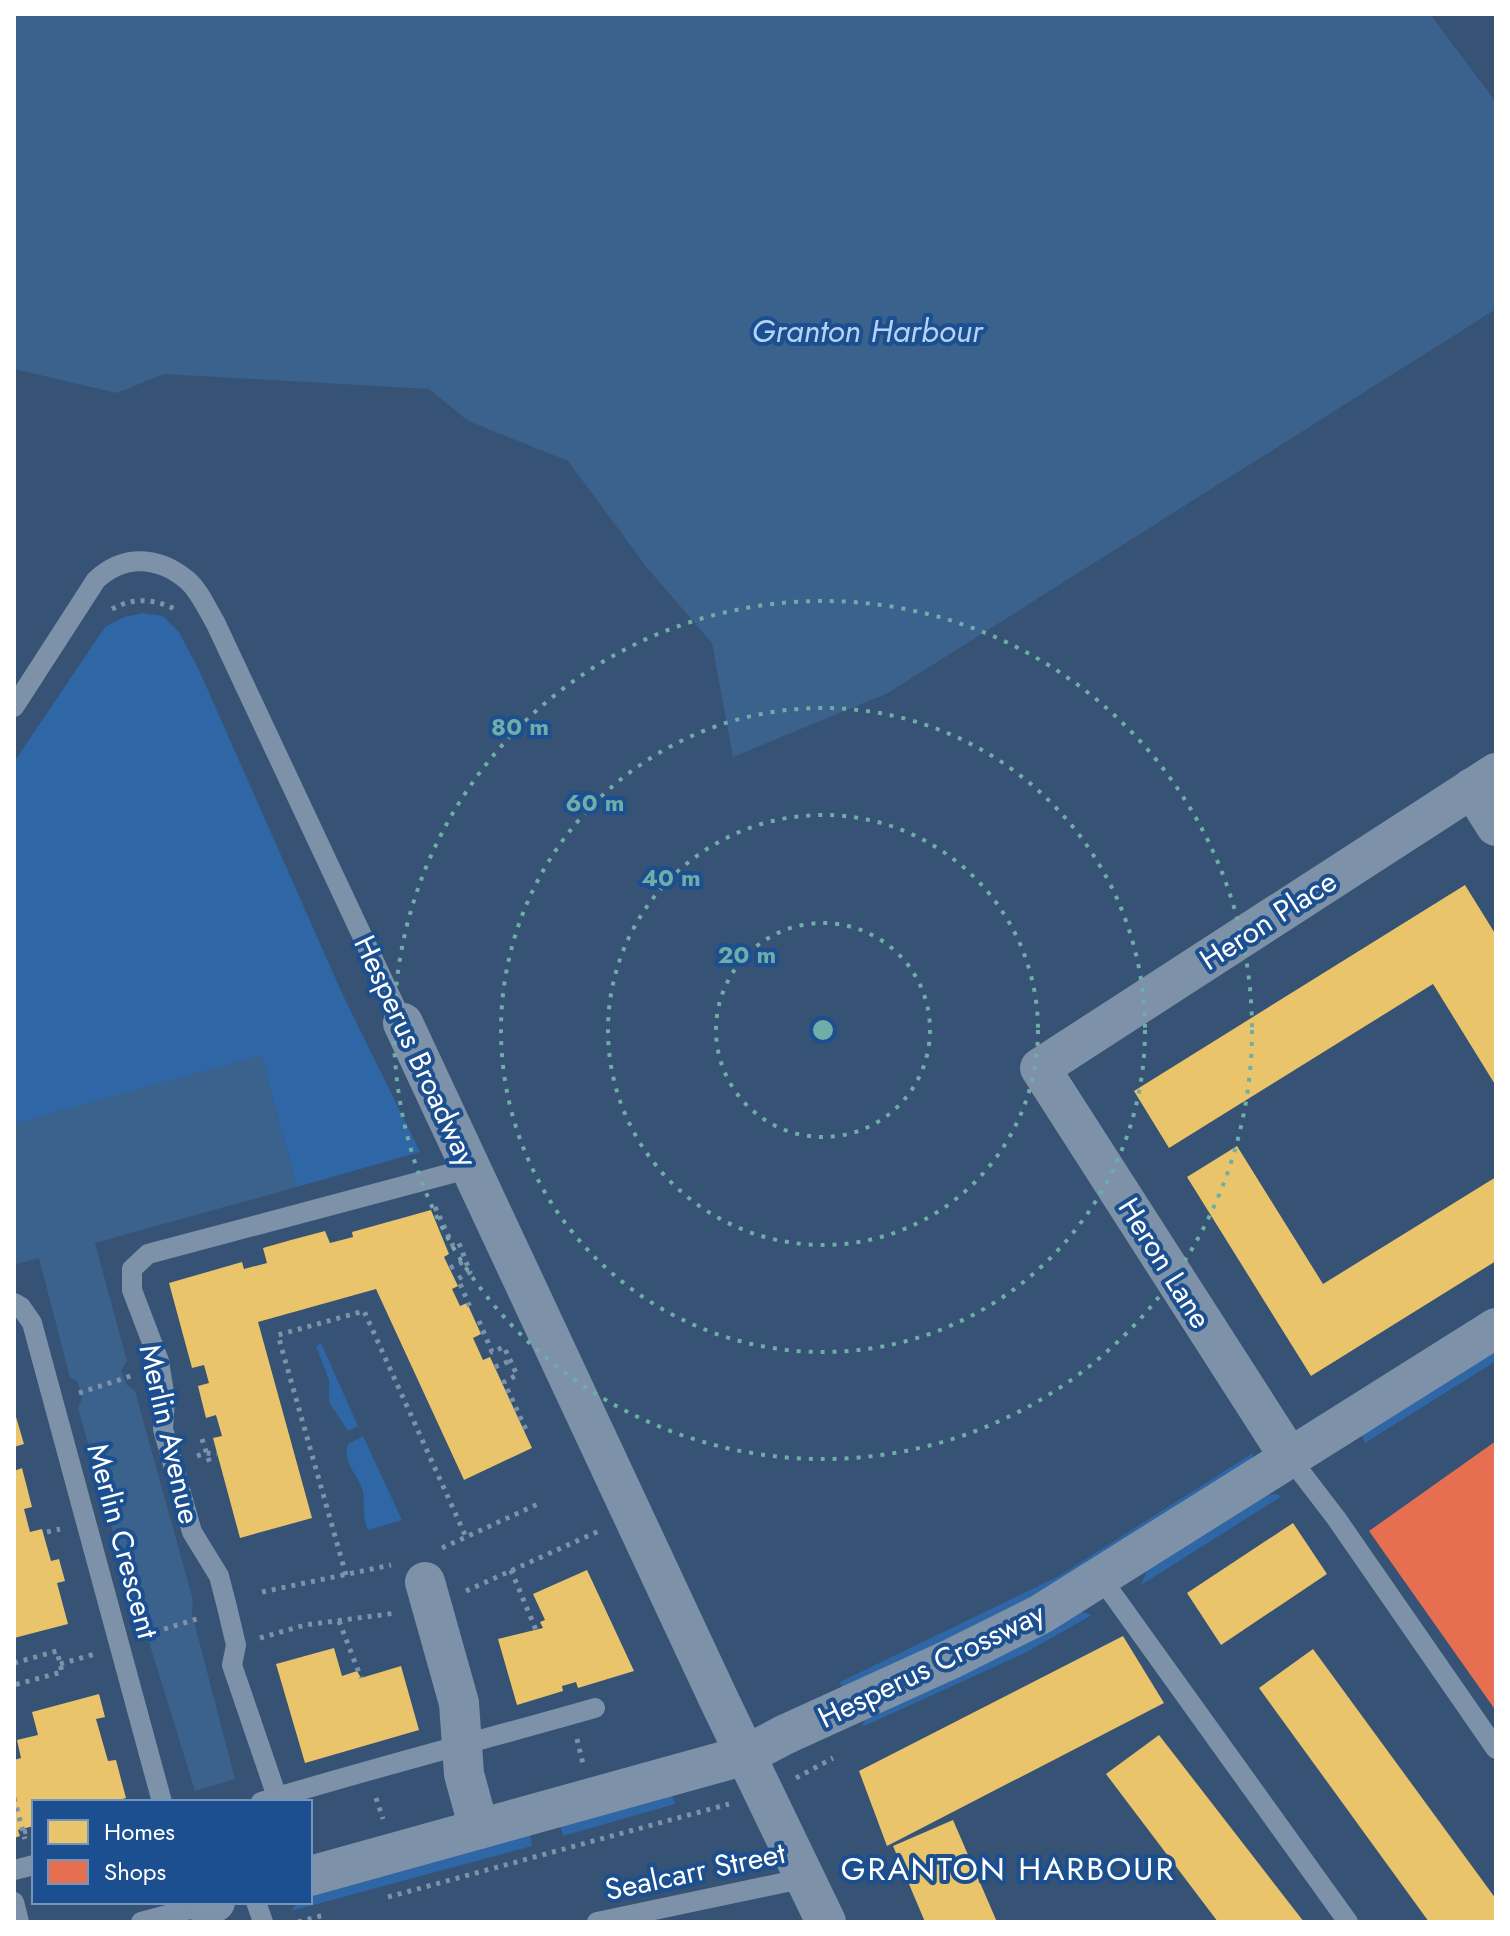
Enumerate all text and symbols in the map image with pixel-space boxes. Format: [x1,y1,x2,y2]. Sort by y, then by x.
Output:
water label: Granton Harbour [751,308,985,354]
text: 80 m [491,709,549,744]
text: 60 m [566,785,624,820]
text: 40 m [641,860,701,895]
street label: Heron Place [1191,860,1345,980]
street label: Hesperus Broadway [343,928,489,1175]
text: 20 m [718,937,776,972]
centre of rings [809,1016,837,1044]
street label: Heron Lane [1108,1189,1222,1337]
street label: Merlin Avenue [128,1340,212,1528]
street label: Merlin Crescent [76,1439,170,1644]
street label: Hesperus Crossway [810,1591,1052,1739]
legend [32,1800,312,1904]
text: Homes [104,1814,175,1849]
street label: Sealcarr Street [601,1831,790,1911]
district label: GRANTON HARBOUR [841,1846,1175,1892]
text: Shops [104,1854,166,1889]

